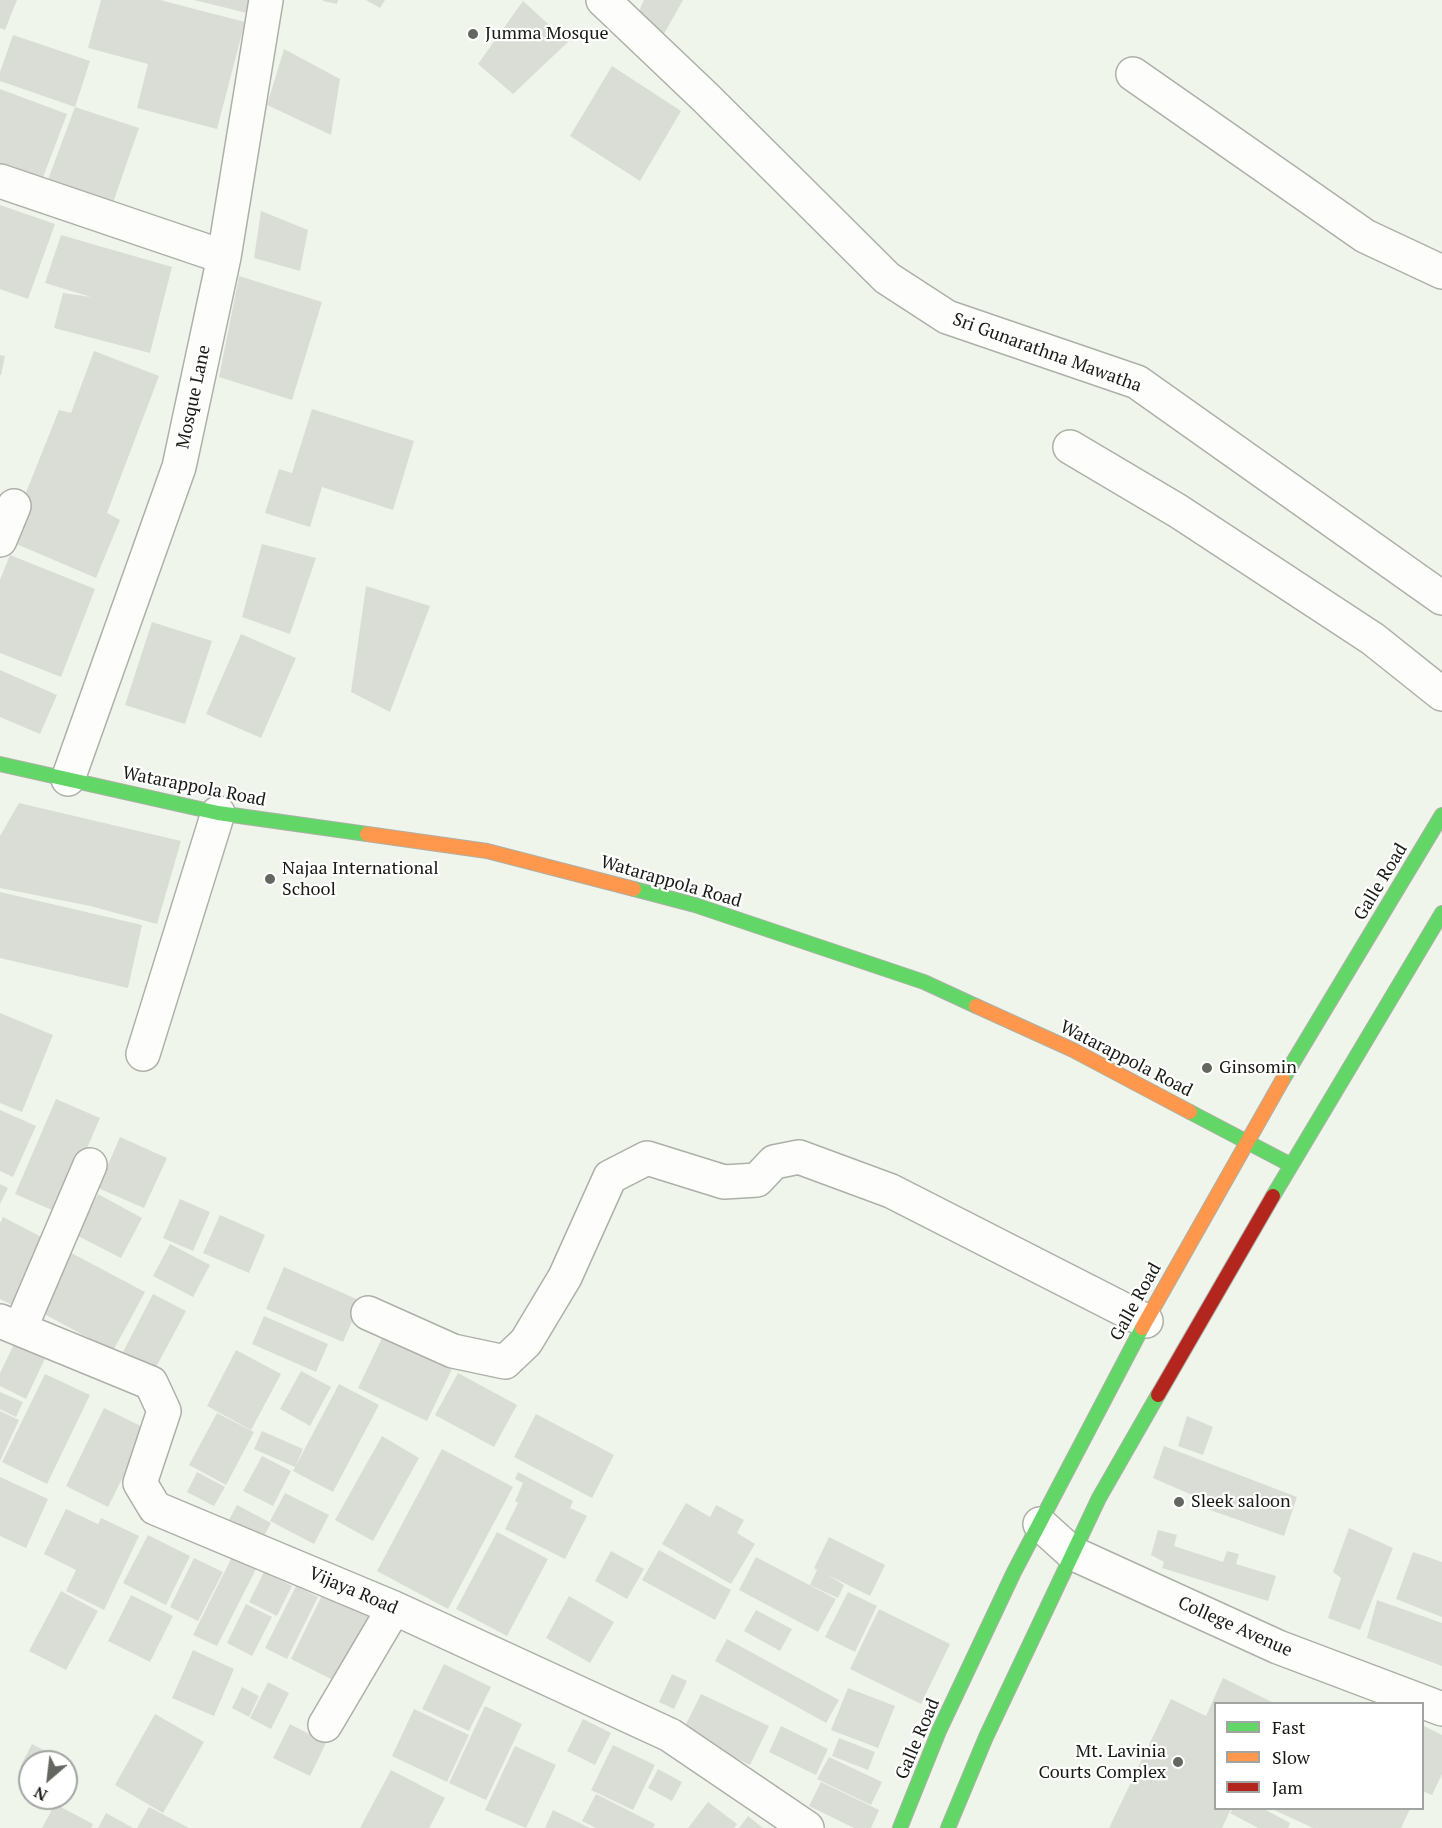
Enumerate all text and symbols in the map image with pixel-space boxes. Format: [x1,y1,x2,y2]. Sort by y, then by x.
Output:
place label: Jumma Mosque [485,23,609,45]
marker: Jumma Mosque [466,27,480,41]
street label: Sri Gunarathna Mawatha [950,309,1144,397]
street label: Mosque Lane [172,343,216,451]
street label: Watarappola Road [120,762,268,812]
street label: Galle Road [1350,840,1412,924]
street label: Watarappola Road [598,852,744,912]
place label: Najaa International School [282,858,439,900]
marker: Najaa International School [263,872,277,886]
street label: Watarappola Road [1056,1016,1196,1102]
place label: Ginsomin [1219,1057,1297,1079]
marker: Ginsomin [1200,1061,1214,1075]
street label: Galle Road [1106,1259,1166,1345]
place label: Sleek saloon [1191,1491,1291,1513]
marker: Sleek saloon [1172,1495,1186,1509]
street label: Vijaya Road [305,1563,401,1619]
street label: College Avenue [1175,1592,1295,1662]
street label: Galle Road [891,1695,945,1783]
legend [1214,1702,1424,1810]
text: Fast [1272,1715,1305,1739]
place label: Mt. Lavinia Courts Complex [1038,1741,1166,1784]
text: Slow [1272,1745,1310,1769]
north arrow [18,1750,78,1810]
marker: Mt. Lavinia Courts Complex [1171,1755,1185,1769]
text: Jam [1272,1775,1303,1799]
text: N [30,1782,51,1807]

